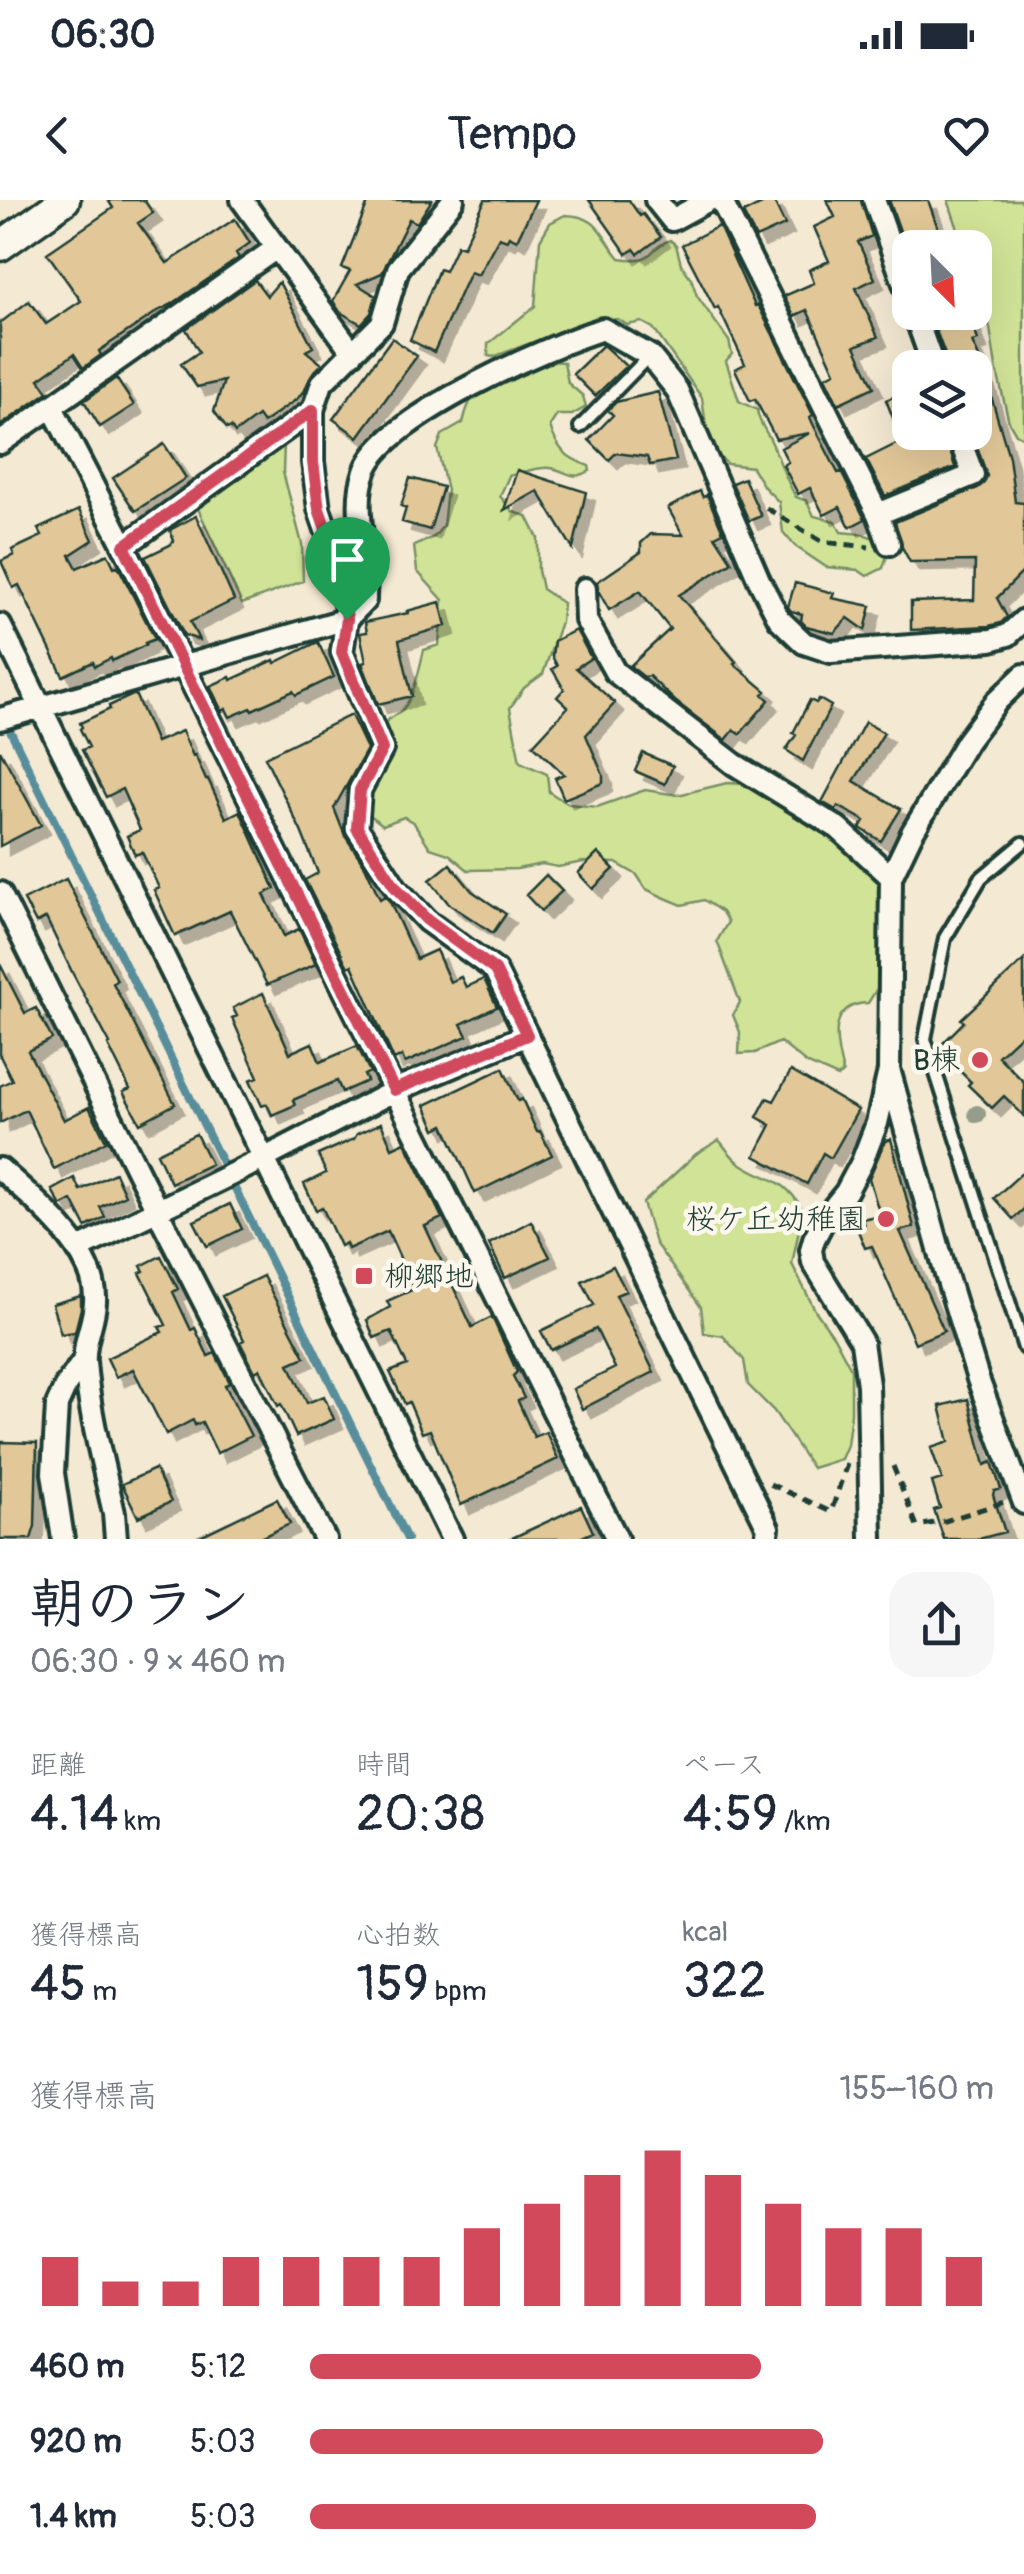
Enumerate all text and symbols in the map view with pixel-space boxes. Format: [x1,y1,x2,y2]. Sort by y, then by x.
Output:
text: 06:30 [50,11,155,59]
text: Tempo [447,107,577,163]
icon: back [30,108,85,163]
icon: heart [939,108,994,163]
north arrow [892,230,992,330]
map controls [892,230,992,450]
button: layers [892,350,992,450]
pin [305,517,390,620]
icon: arrive [320,532,375,587]
place label: B棟 [913,1042,960,1079]
marker: B棟 [969,1049,991,1071]
place label: 桜ケ丘幼稚園 [686,1201,866,1238]
marker: 桜ケ丘幼稚園 [875,1208,897,1230]
place label: 柳郷地 [384,1258,474,1295]
marker: 柳郷地 [353,1265,375,1287]
text: 朝のラン [30,1570,250,1639]
button: share [889,1572,994,1677]
text: 06:30 · 9 × 460 m [30,1642,285,1682]
text: 距離 [30,1748,86,1783]
text: 時間 [356,1748,412,1783]
text: ペース [683,1748,765,1783]
text: 4.14 [30,1783,119,1846]
text: 20:38 [356,1783,485,1846]
text: 4:59 [683,1783,778,1846]
text: km [119,1804,161,1839]
text: /km [778,1804,831,1839]
text: kcal [683,1915,728,1950]
text: 獲得標高 [30,1918,142,1953]
text: 心拍数 [356,1918,440,1953]
text: 322 [683,1950,766,2013]
text: 45 [30,1953,86,2016]
text: 159 [356,1953,429,2016]
text: m [86,1974,117,2009]
text: bpm [429,1974,487,2009]
text: 155–160 m [840,2069,994,2109]
text: 獲得標高 [30,2076,158,2116]
text: 460 m [30,2347,124,2387]
text: 5:12 [190,2347,246,2387]
text: 920 m [30,2422,122,2462]
text: 5:03 [190,2422,256,2462]
text: 1.4 km [30,2497,117,2537]
text: 5:03 [190,2497,256,2537]

